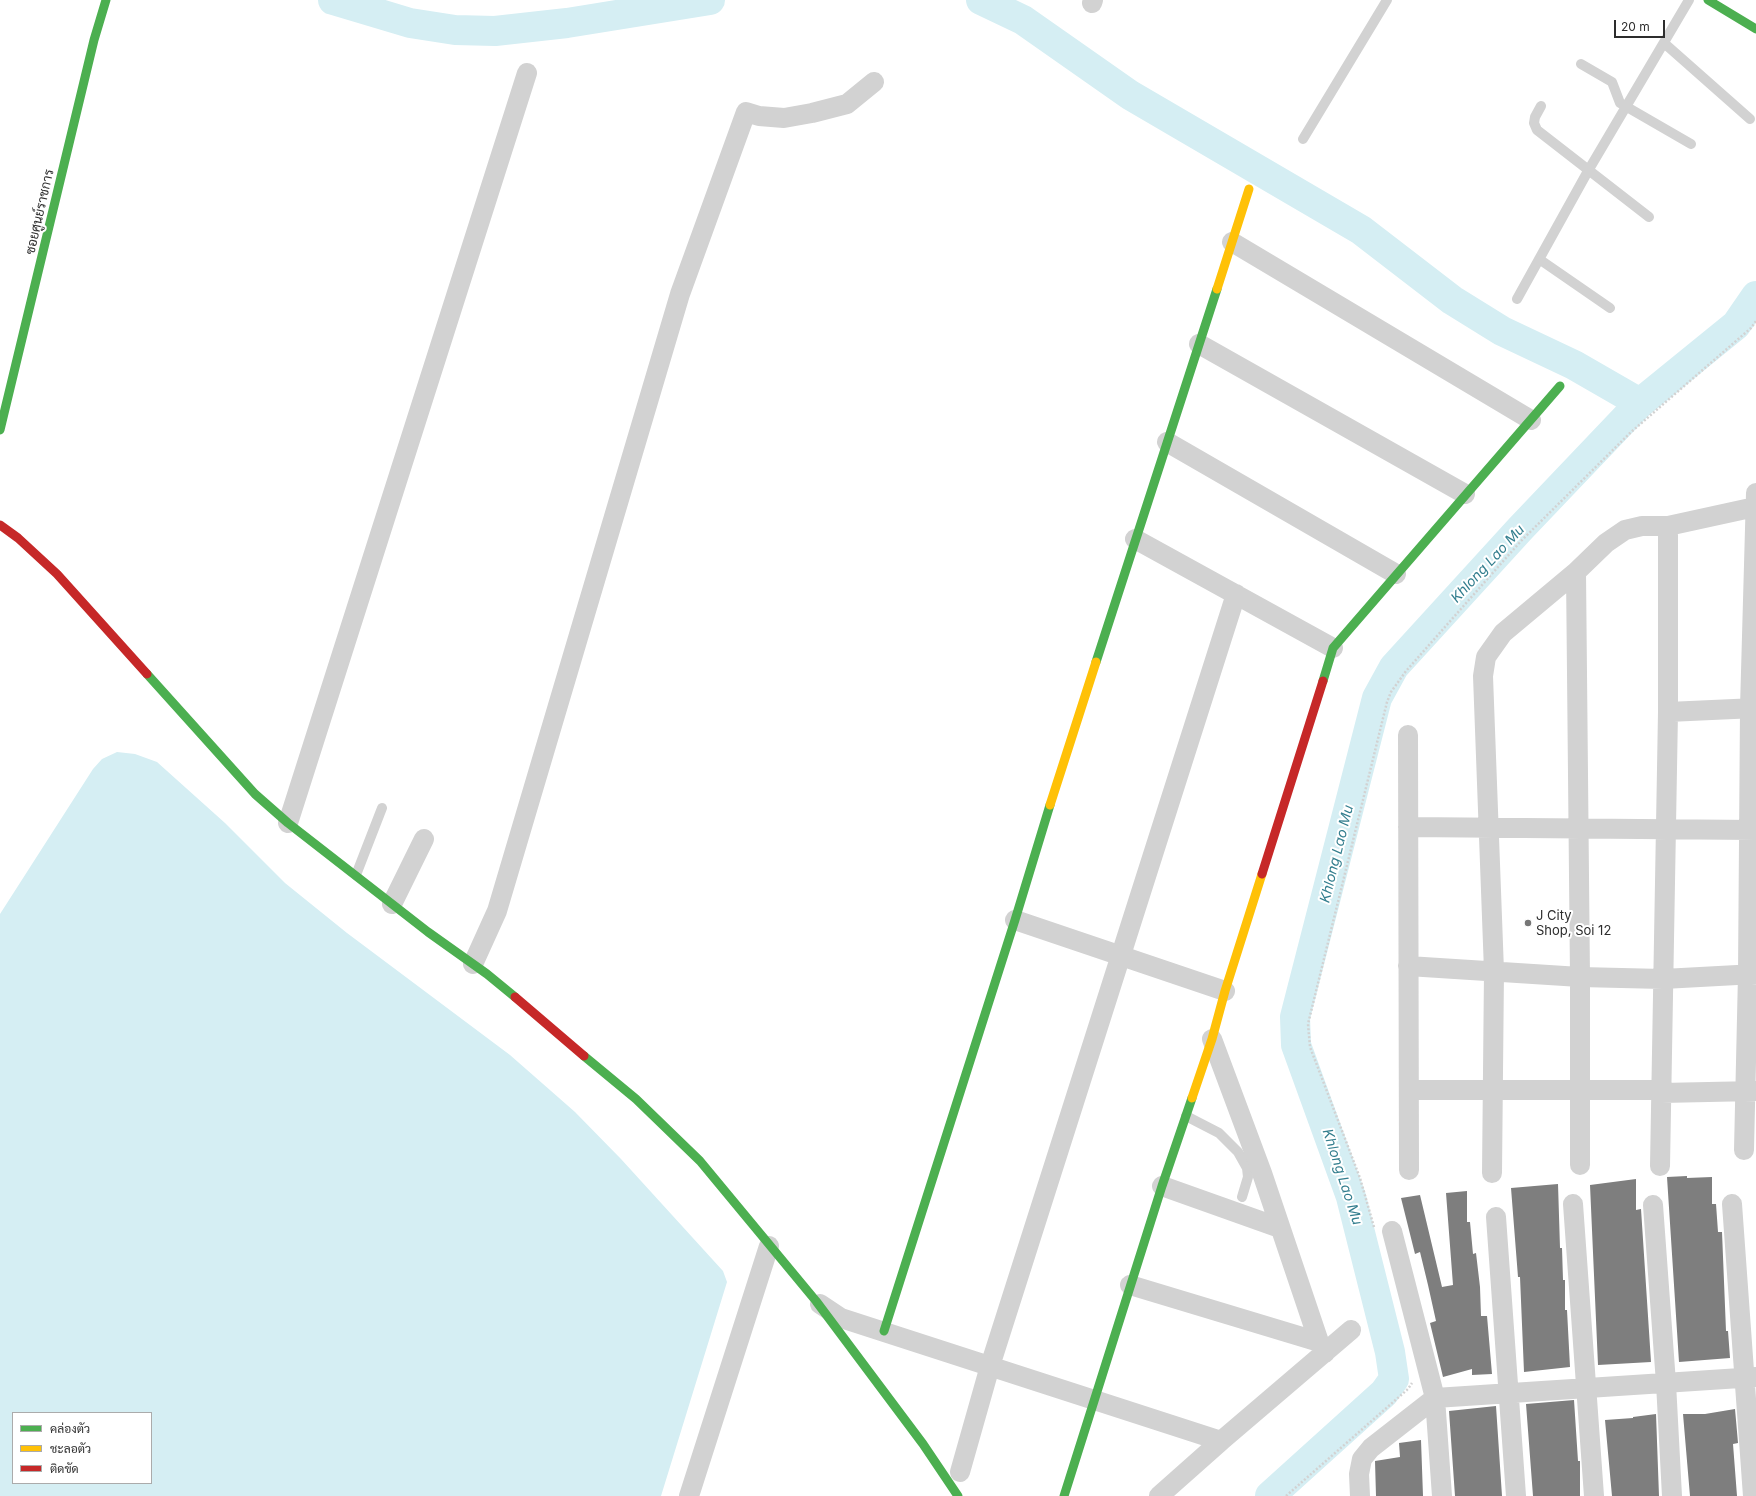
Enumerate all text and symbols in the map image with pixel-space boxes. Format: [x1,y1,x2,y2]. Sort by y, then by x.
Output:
scale bar [1616,12,1667,38]
text: 20 m [1621,19,1650,34]
street label: ซอยศูนย์ราชการ [23,168,57,256]
water label: Khlong Lao Mu [1448,522,1528,606]
water label: Khlong Lao Mu [1317,803,1357,905]
place label: J City Shop, Soi 12 [1536,908,1611,939]
marker: J City Shop, Soi 12 [1523,918,1533,928]
water label: Khlong Lao Mu [1319,1127,1365,1227]
legend [12,1412,152,1484]
text: คล่องตัว [50,1421,90,1436]
text: ชะลอตัว [50,1441,91,1456]
text: ติดขัด [50,1461,79,1476]

